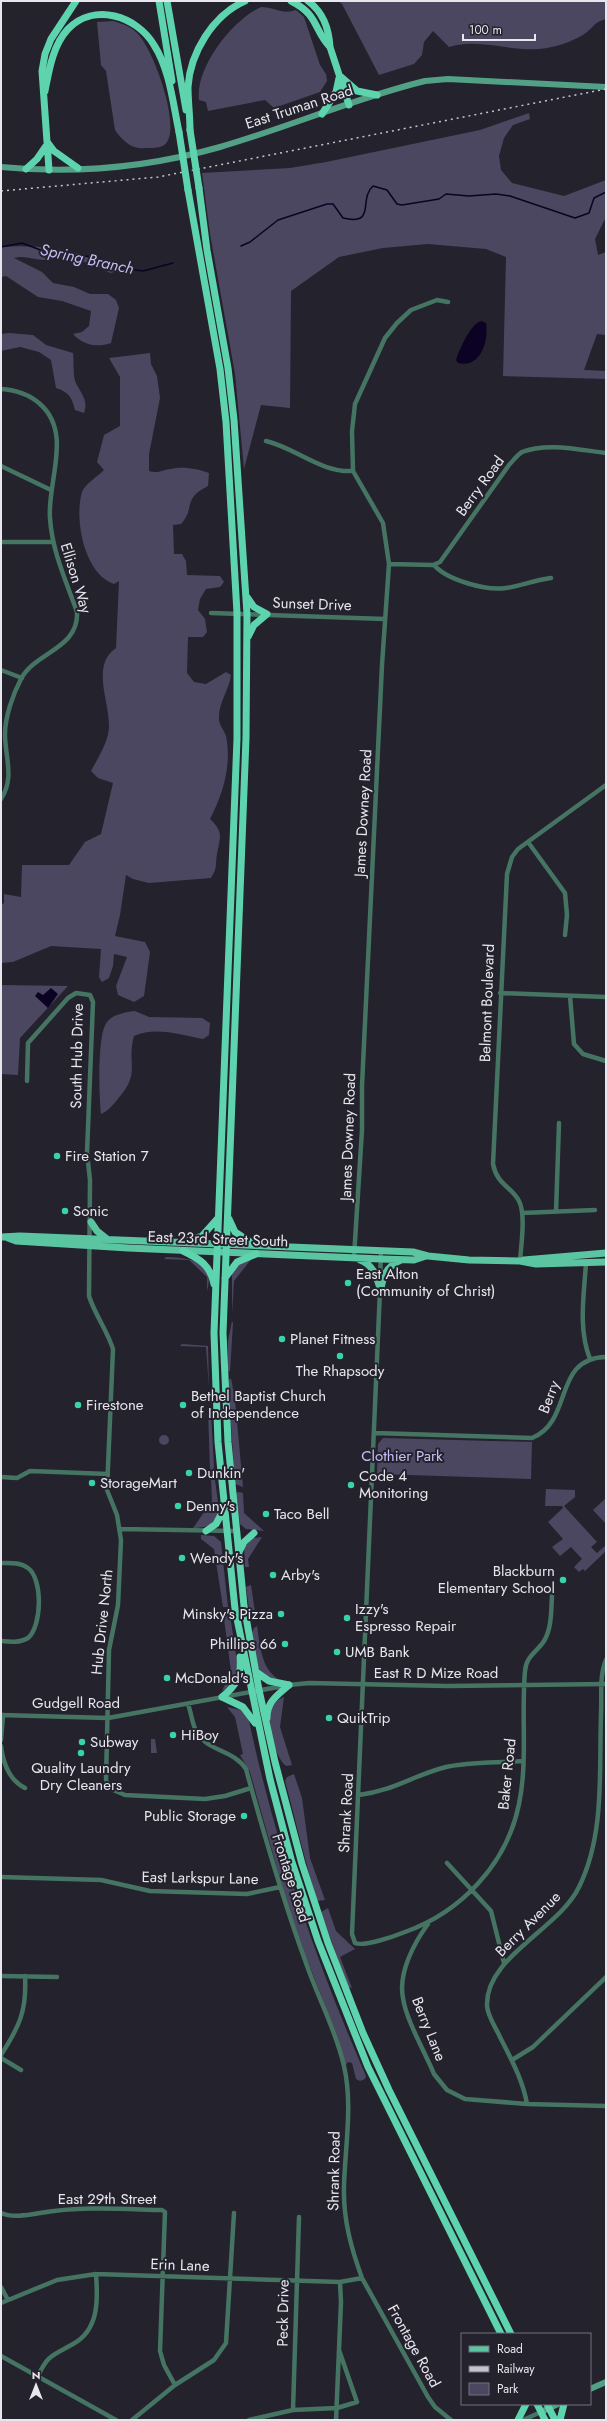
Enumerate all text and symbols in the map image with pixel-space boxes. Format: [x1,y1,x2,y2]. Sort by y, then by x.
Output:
scale bar [463,16,535,42]
text: 100 m [469,21,502,39]
street label: East Truman Road [242,79,356,135]
water label: Spring Branch [38,238,136,280]
street label: Berry Road [450,451,510,521]
street label: Ellison Way [55,540,97,616]
street label: Sunset Drive [272,592,352,616]
street label: James Downey Road [349,749,377,879]
street label: Belmont Boulevard [474,943,500,1063]
street label: South Hub Drive [65,1003,89,1109]
street label: James Downey Road [335,1073,361,1203]
place label: Fire Station 7 [65,1145,149,1167]
marker: Fire Station 7 [52,1151,62,1161]
place label: Sonic [73,1200,108,1222]
marker: Sonic [60,1206,70,1216]
street label: East 23rd Street South [147,1226,289,1252]
place label: East Alton (Community of Christ) [356,1263,495,1302]
marker: East Alton (Community of Christ) [343,1278,353,1288]
place label: Planet Fitness [290,1328,375,1350]
marker: Planet Fitness [277,1334,287,1344]
marker: The Rhapsody [335,1351,345,1361]
place label: The Rhapsody [296,1360,385,1382]
street label: Berry [533,1377,565,1417]
place label: Bethel Baptist Church of Independence [191,1385,326,1424]
place label: Firestone [86,1394,144,1416]
marker: Firestone [73,1400,83,1410]
marker: Bethel Baptist Church of Independence [178,1400,188,1410]
park label: Clothier Park [361,1445,443,1467]
place label: Dunkin' [197,1462,245,1484]
place label: Code 4 Monitoring [359,1465,428,1504]
marker: Dunkin' [184,1468,194,1478]
place label: StorageMart [100,1472,177,1494]
marker: StorageMart [87,1478,97,1488]
marker: Code 4 Monitoring [346,1480,356,1490]
place label: Denny's [186,1495,235,1517]
marker: Denny's [173,1501,183,1511]
place label: Taco Bell [274,1503,330,1525]
marker: Taco Bell [261,1509,271,1519]
place label: Wendy's [190,1547,243,1569]
marker: Wendy's [177,1553,187,1563]
place label: Blackburn Elementary School [438,1560,555,1599]
place label: Arby's [281,1564,320,1586]
street label: Hub Drive North [86,1568,118,1676]
marker: Arby's [268,1570,278,1580]
marker: Blackburn Elementary School [558,1575,568,1585]
place label: Izzy's Espresso Repair [355,1598,457,1637]
place label: Minsky's Pizza [183,1603,273,1625]
marker: Minsky's Pizza [276,1609,286,1619]
marker: Izzy's Espresso Repair [342,1613,352,1623]
place label: Phillips 66 [210,1633,277,1655]
marker: Phillips 66 [280,1639,290,1649]
place label: UMB Bank [345,1641,410,1663]
marker: UMB Bank [332,1647,342,1657]
street label: East R D Mize Road [374,1662,498,1684]
place label: McDonald's [175,1667,249,1689]
marker: McDonald's [162,1673,172,1683]
street label: Gudgell Road [32,1692,120,1714]
place label: QuikTrip [337,1707,391,1729]
marker: QuikTrip [324,1713,334,1723]
place label: HiBoy [181,1724,219,1746]
marker: HiBoy [168,1730,178,1740]
place label: Subway [90,1731,139,1753]
marker: Subway [77,1737,87,1747]
street label: Baker Road [492,1737,522,1811]
marker: Quality Laundry Dry Cleaners [76,1748,86,1758]
place label: Quality Laundry Dry Cleaners [31,1757,131,1796]
street label: Shrank Road [333,1773,359,1853]
place label: Public Storage [144,1805,236,1827]
marker: Public Storage [239,1811,249,1821]
street label: Frontage Road [266,1831,316,1925]
street label: East Larkspur Lane [141,1866,259,1890]
street label: Berry Avenue [490,1886,566,1962]
street label: Berry Lane [406,1994,452,2065]
street label: Shrank Road [322,2131,346,2211]
street label: East 29th Street [58,2188,157,2210]
street label: Erin Lane [150,2253,210,2277]
street label: Peck Drive [271,2279,295,2347]
street label: Frontage Road [382,2300,446,2392]
legend [461,2333,591,2405]
text: Road [497,2340,523,2358]
text: Railway [497,2360,535,2378]
north arrow [16,2365,56,2405]
text: N [32,2367,40,2383]
text: Park [497,2380,519,2398]

